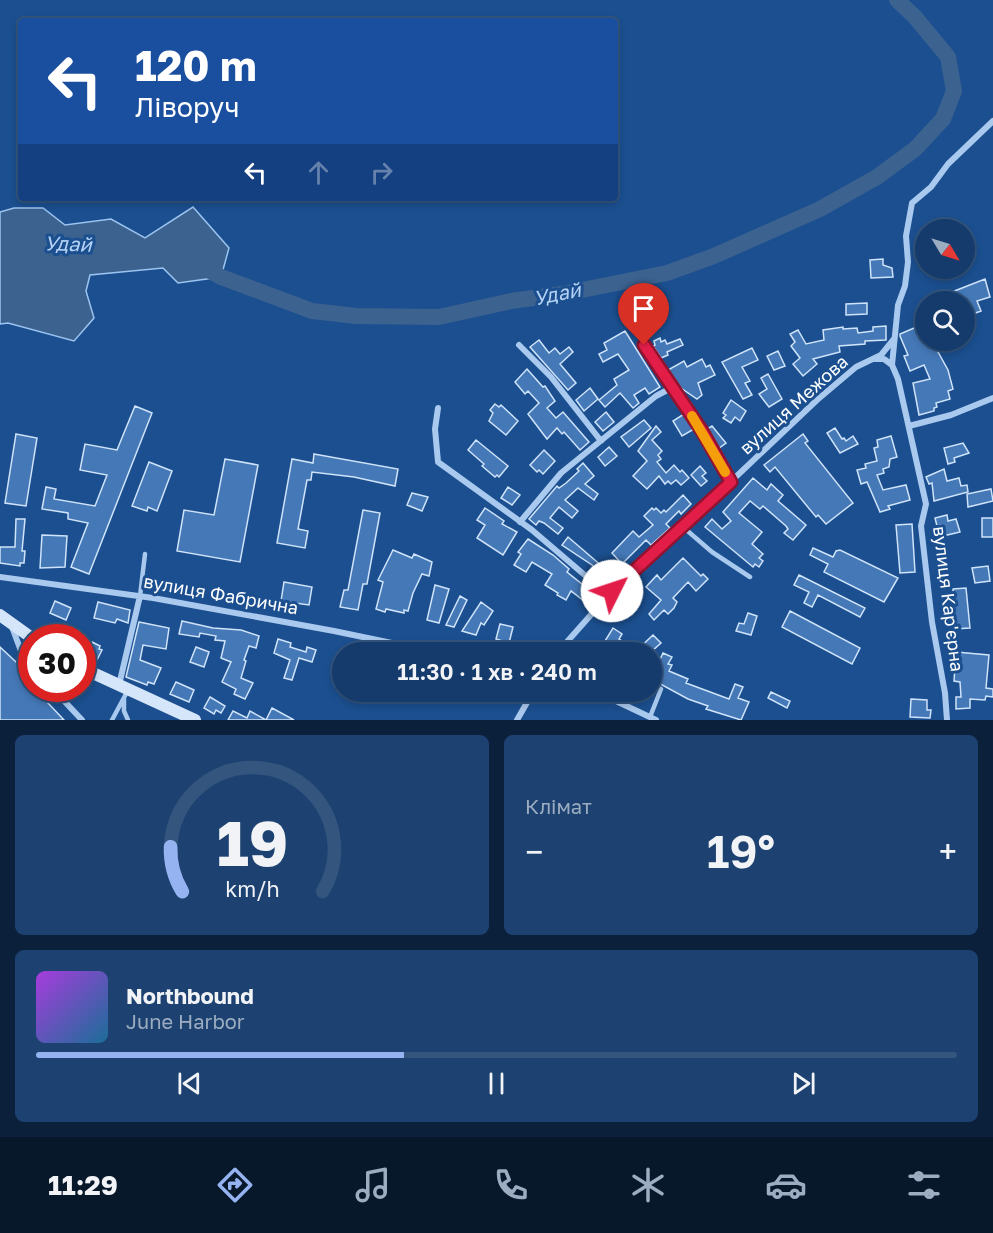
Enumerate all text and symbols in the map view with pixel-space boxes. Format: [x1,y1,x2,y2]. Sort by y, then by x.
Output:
text: 120 m [135,40,257,90]
icon: left [36,42,114,120]
text: Ліворуч [135,91,239,123]
icon: left [239,156,272,189]
icon: ahead [302,156,335,189]
icon: right [365,156,398,189]
north arrow [915,219,975,279]
map controls [915,219,975,351]
water label: Удай [44,230,94,256]
water label: Удай [531,276,584,309]
pin [618,283,669,345]
button: search [915,291,975,351]
icon: arrive [627,292,660,325]
street label: вулиця Межова [735,350,852,459]
street label: вулиця Кар'єрна [929,525,969,673]
position arrow [580,559,644,623]
street label: вулиця Фабрична [142,570,300,618]
speed limit sign: 30 [18,624,96,702]
text: 11:30 · 1 хв · 240 m [397,658,597,685]
text: Клімат [525,794,592,818]
text: 19 [216,805,288,880]
text: 19° [707,824,775,878]
text: − [525,832,543,871]
text: + [939,832,957,871]
text: km/h [225,876,279,902]
text: Northbound [126,982,254,1009]
text: June Harbor [126,1009,245,1033]
icon: previous [173,1067,206,1100]
icon: pause [480,1067,513,1100]
icon: next [787,1067,820,1100]
icon: directions [214,1164,256,1206]
icon: music [352,1164,394,1206]
icon: phone [490,1164,532,1206]
icon: climate [627,1164,669,1206]
icon: car [765,1164,807,1206]
icon: filters [903,1164,945,1206]
text: 11:29 [48,1169,118,1201]

